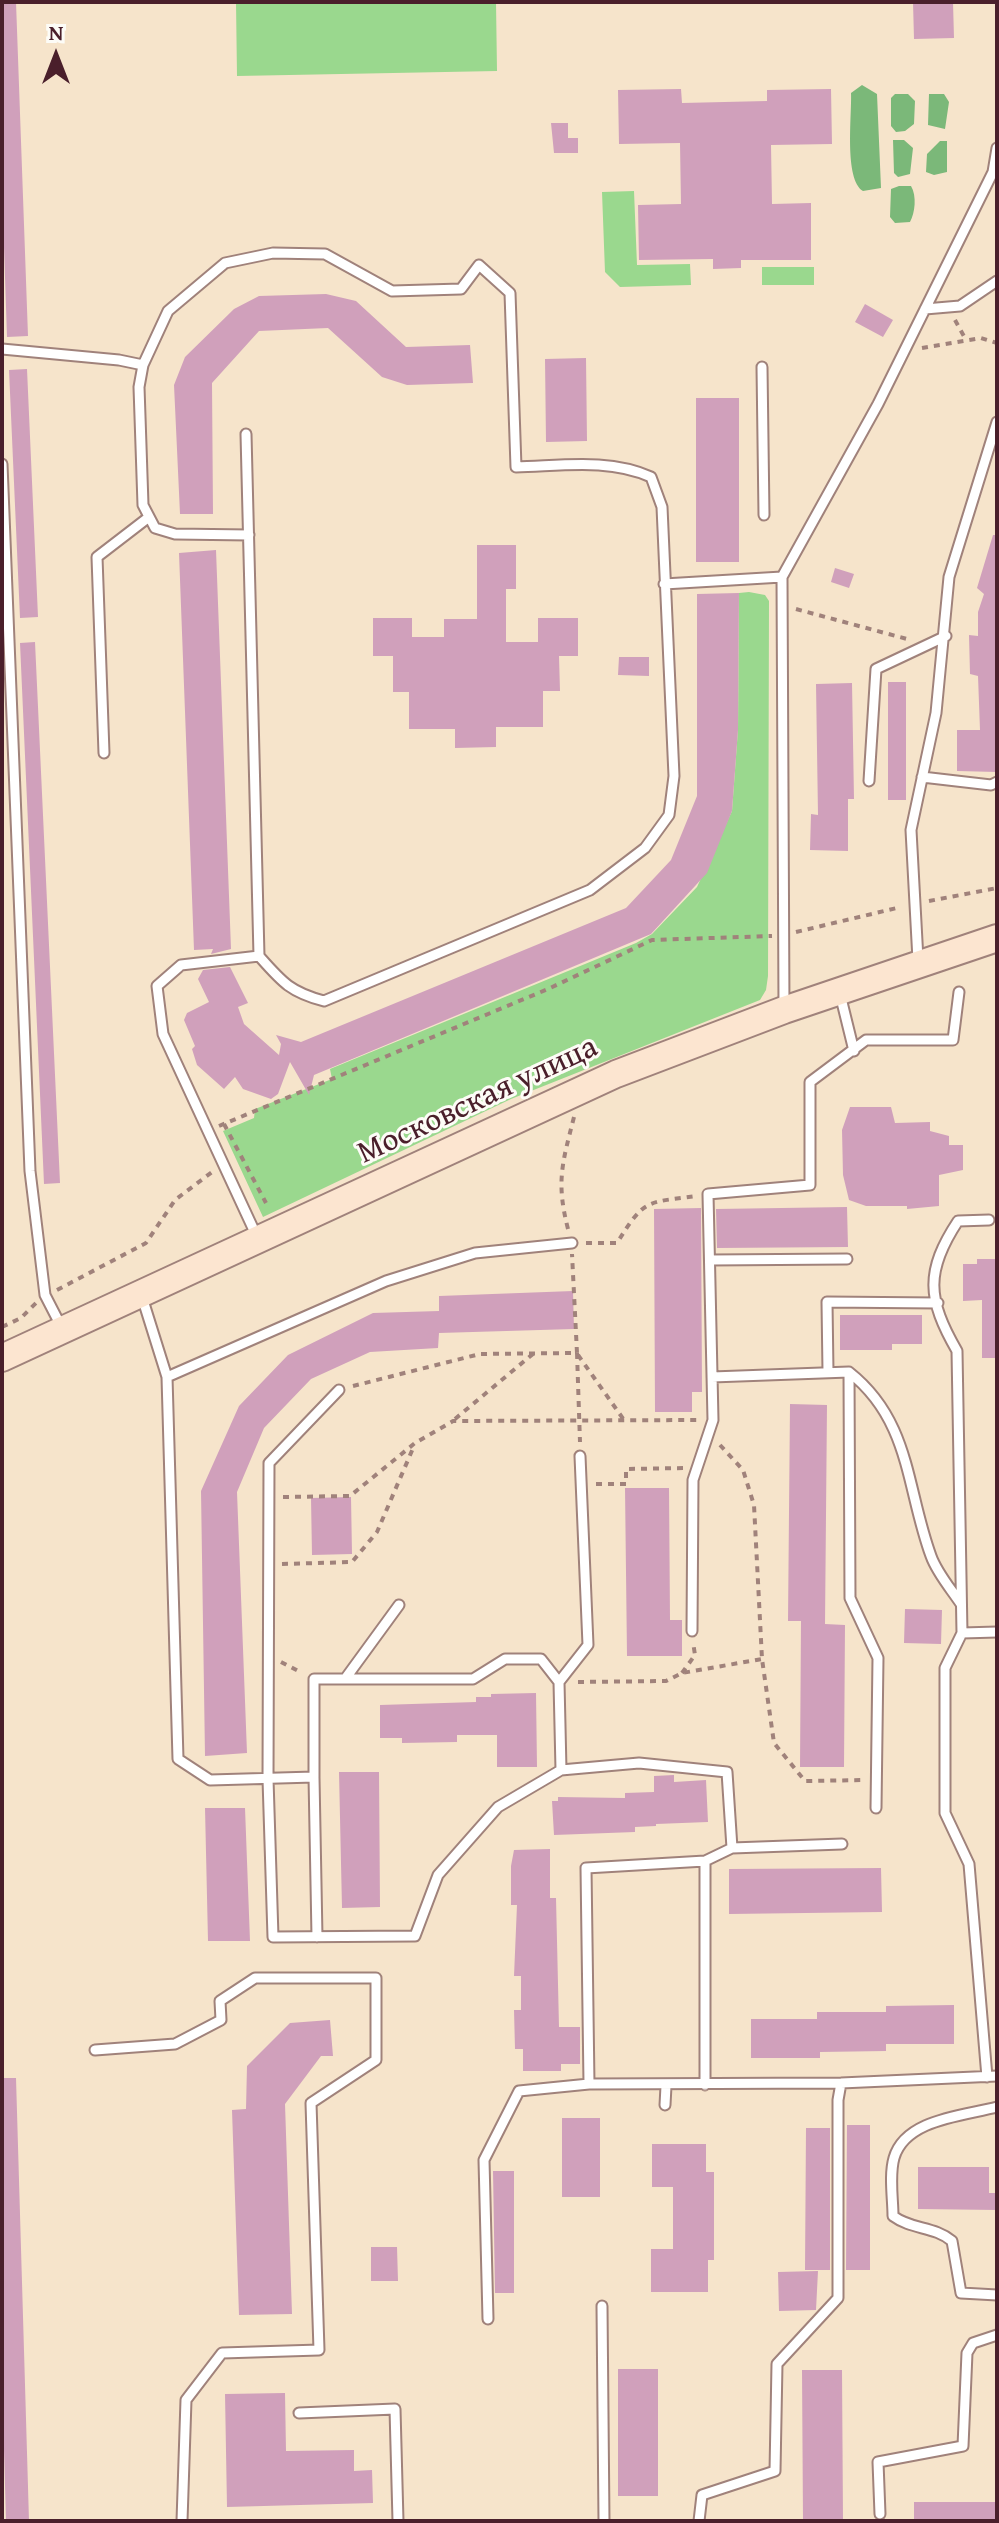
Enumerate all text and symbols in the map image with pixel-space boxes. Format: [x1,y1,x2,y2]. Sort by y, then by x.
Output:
north arrow [16,16,96,96]
text: N [49,16,63,48]
street label: Московская улица [352,1029,604,1173]

